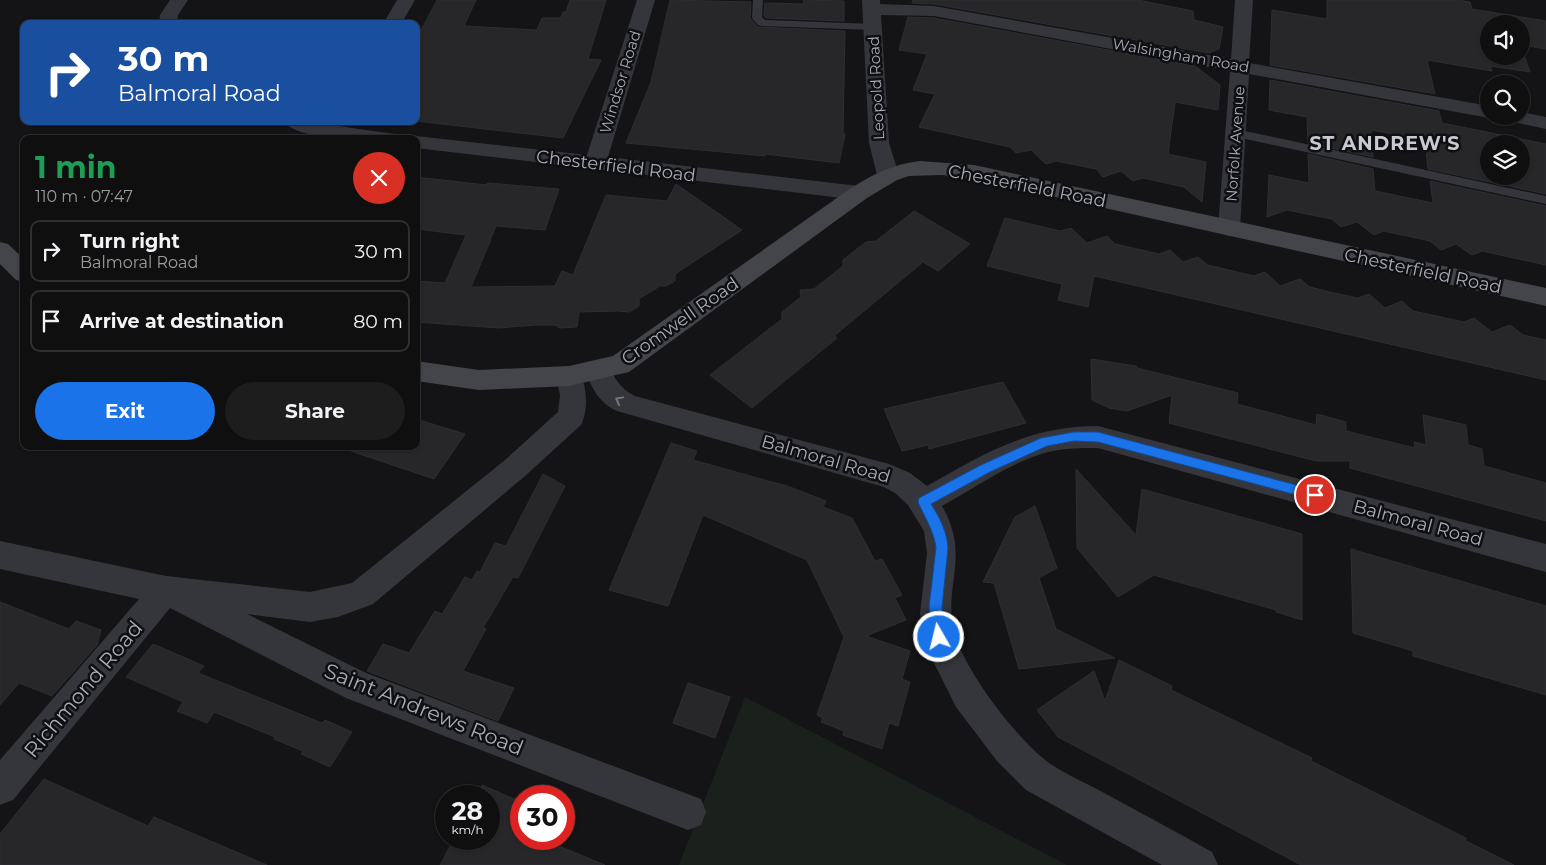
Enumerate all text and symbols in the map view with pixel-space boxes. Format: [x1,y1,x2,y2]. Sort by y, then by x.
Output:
map controls [1480,15,1530,185]
button: sound [1480,15,1530,65]
street label: Windsor Road [595,28,645,136]
street label: Walsingham Road [1111,34,1251,76]
street label: Leopold Road [864,36,888,140]
text: 30 m [118,37,209,80]
icon: right [35,40,100,105]
button: search [1480,75,1530,125]
text: Balmoral Road [118,80,281,107]
street label: Norfolk Avenue [1221,86,1249,202]
district label: ST ANDREW'S [1310,132,1460,155]
button: layers [1480,135,1530,185]
street label: Chesterfield Road [535,145,697,187]
text: 1 min [35,149,116,186]
button: close [353,152,405,204]
street label: Chesterfield Road [946,160,1108,212]
text: 110 m · 07:47 [35,187,133,206]
text: Turn right [80,230,180,253]
icon: right [37,237,65,265]
text: 30 m [355,240,403,263]
street label: Chesterfield Road [1342,244,1504,298]
text: Balmoral Road [80,253,198,272]
street label: Cromwell Road [617,272,743,370]
icon: arrive [37,307,65,335]
text: Arrive at destination [80,310,284,333]
text: 80 m [353,310,403,333]
button: Exit [35,382,215,440]
button: Share [225,382,405,440]
one-way arrow [616,396,625,406]
street label: Balmoral Road [759,430,893,488]
pin [1294,474,1336,516]
icon: arrive [1301,481,1329,509]
street label: Balmoral Road [1351,495,1485,551]
position arrow [912,610,964,662]
street label: Richmond Road [18,615,148,763]
street label: Saint Andrews Road [321,658,527,760]
speed limit sign: 30 [510,785,575,850]
text: 28 [452,796,483,826]
text: km/h [451,822,484,837]

